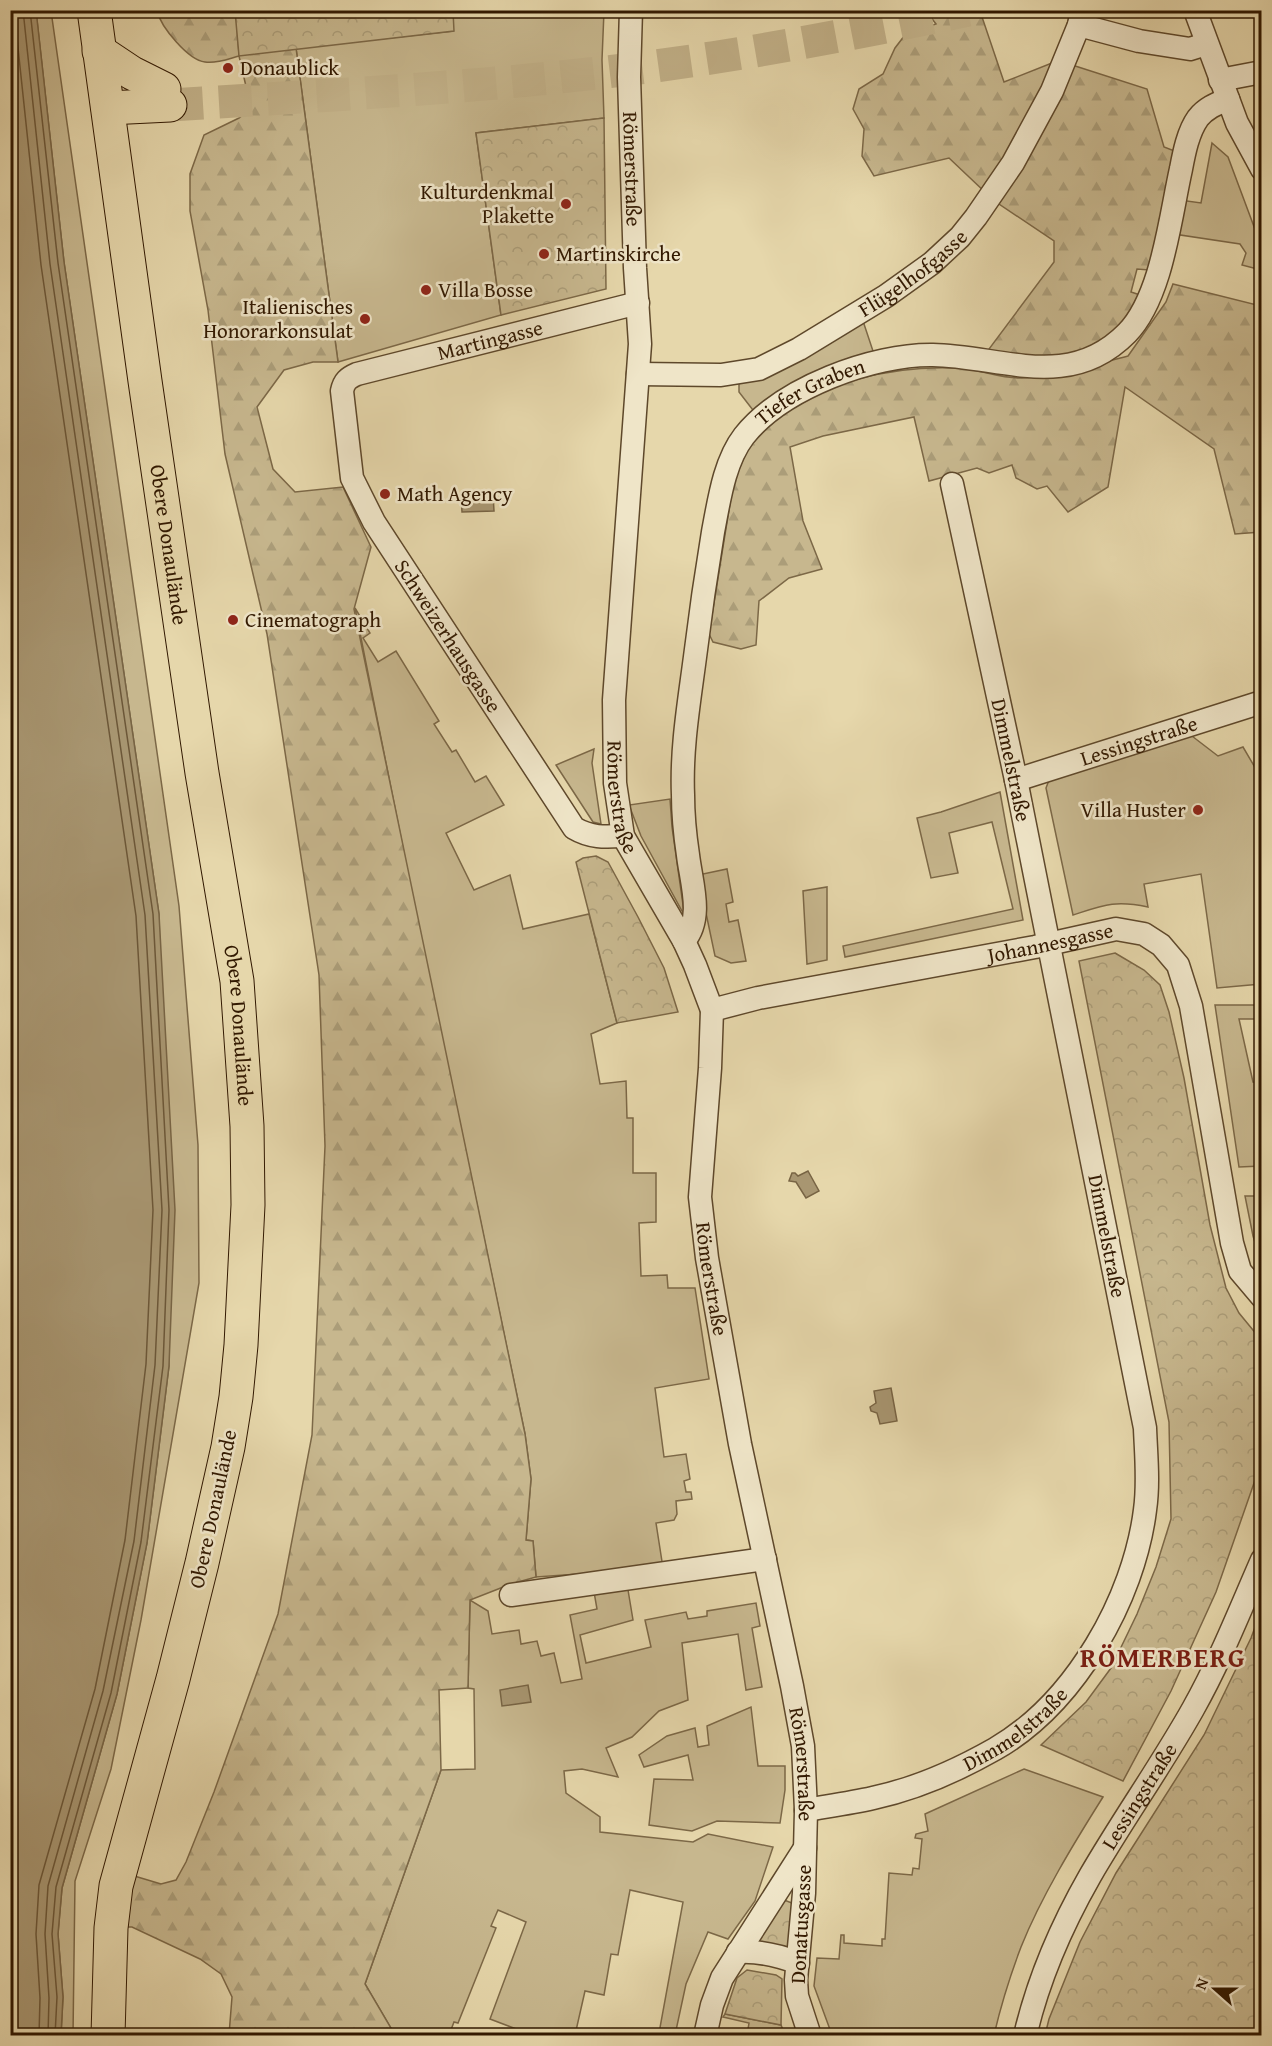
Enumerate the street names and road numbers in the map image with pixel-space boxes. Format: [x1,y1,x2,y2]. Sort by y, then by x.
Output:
street label: Römerstraße [615,111,650,227]
street label: Flügelhofgasse [852,223,975,324]
street label: Martingasse [434,312,546,368]
street label: Tiefer Graben [748,350,869,432]
street label: Obere Donaulände [142,463,196,627]
street label: Schweizerhausgasse [387,553,510,719]
street label: Dimmelstraße [983,696,1040,824]
street label: Lessingstraße [1076,707,1201,774]
street label: Römerstraße [599,740,646,860]
street label: Johannesgasse [982,914,1116,971]
street label: Obere Donaulände [216,942,262,1107]
street label: Dimmelstraße [1080,1172,1135,1300]
street label: Römerstraße [688,1220,737,1338]
street label: Obere Donaulände [181,1427,244,1591]
street label: Dimmelstraße [957,1680,1075,1779]
street label: Römerstraße [781,1704,822,1822]
street label: Lessingstraße [1093,1737,1185,1855]
street label: Donatusgasse [782,1863,819,1984]

